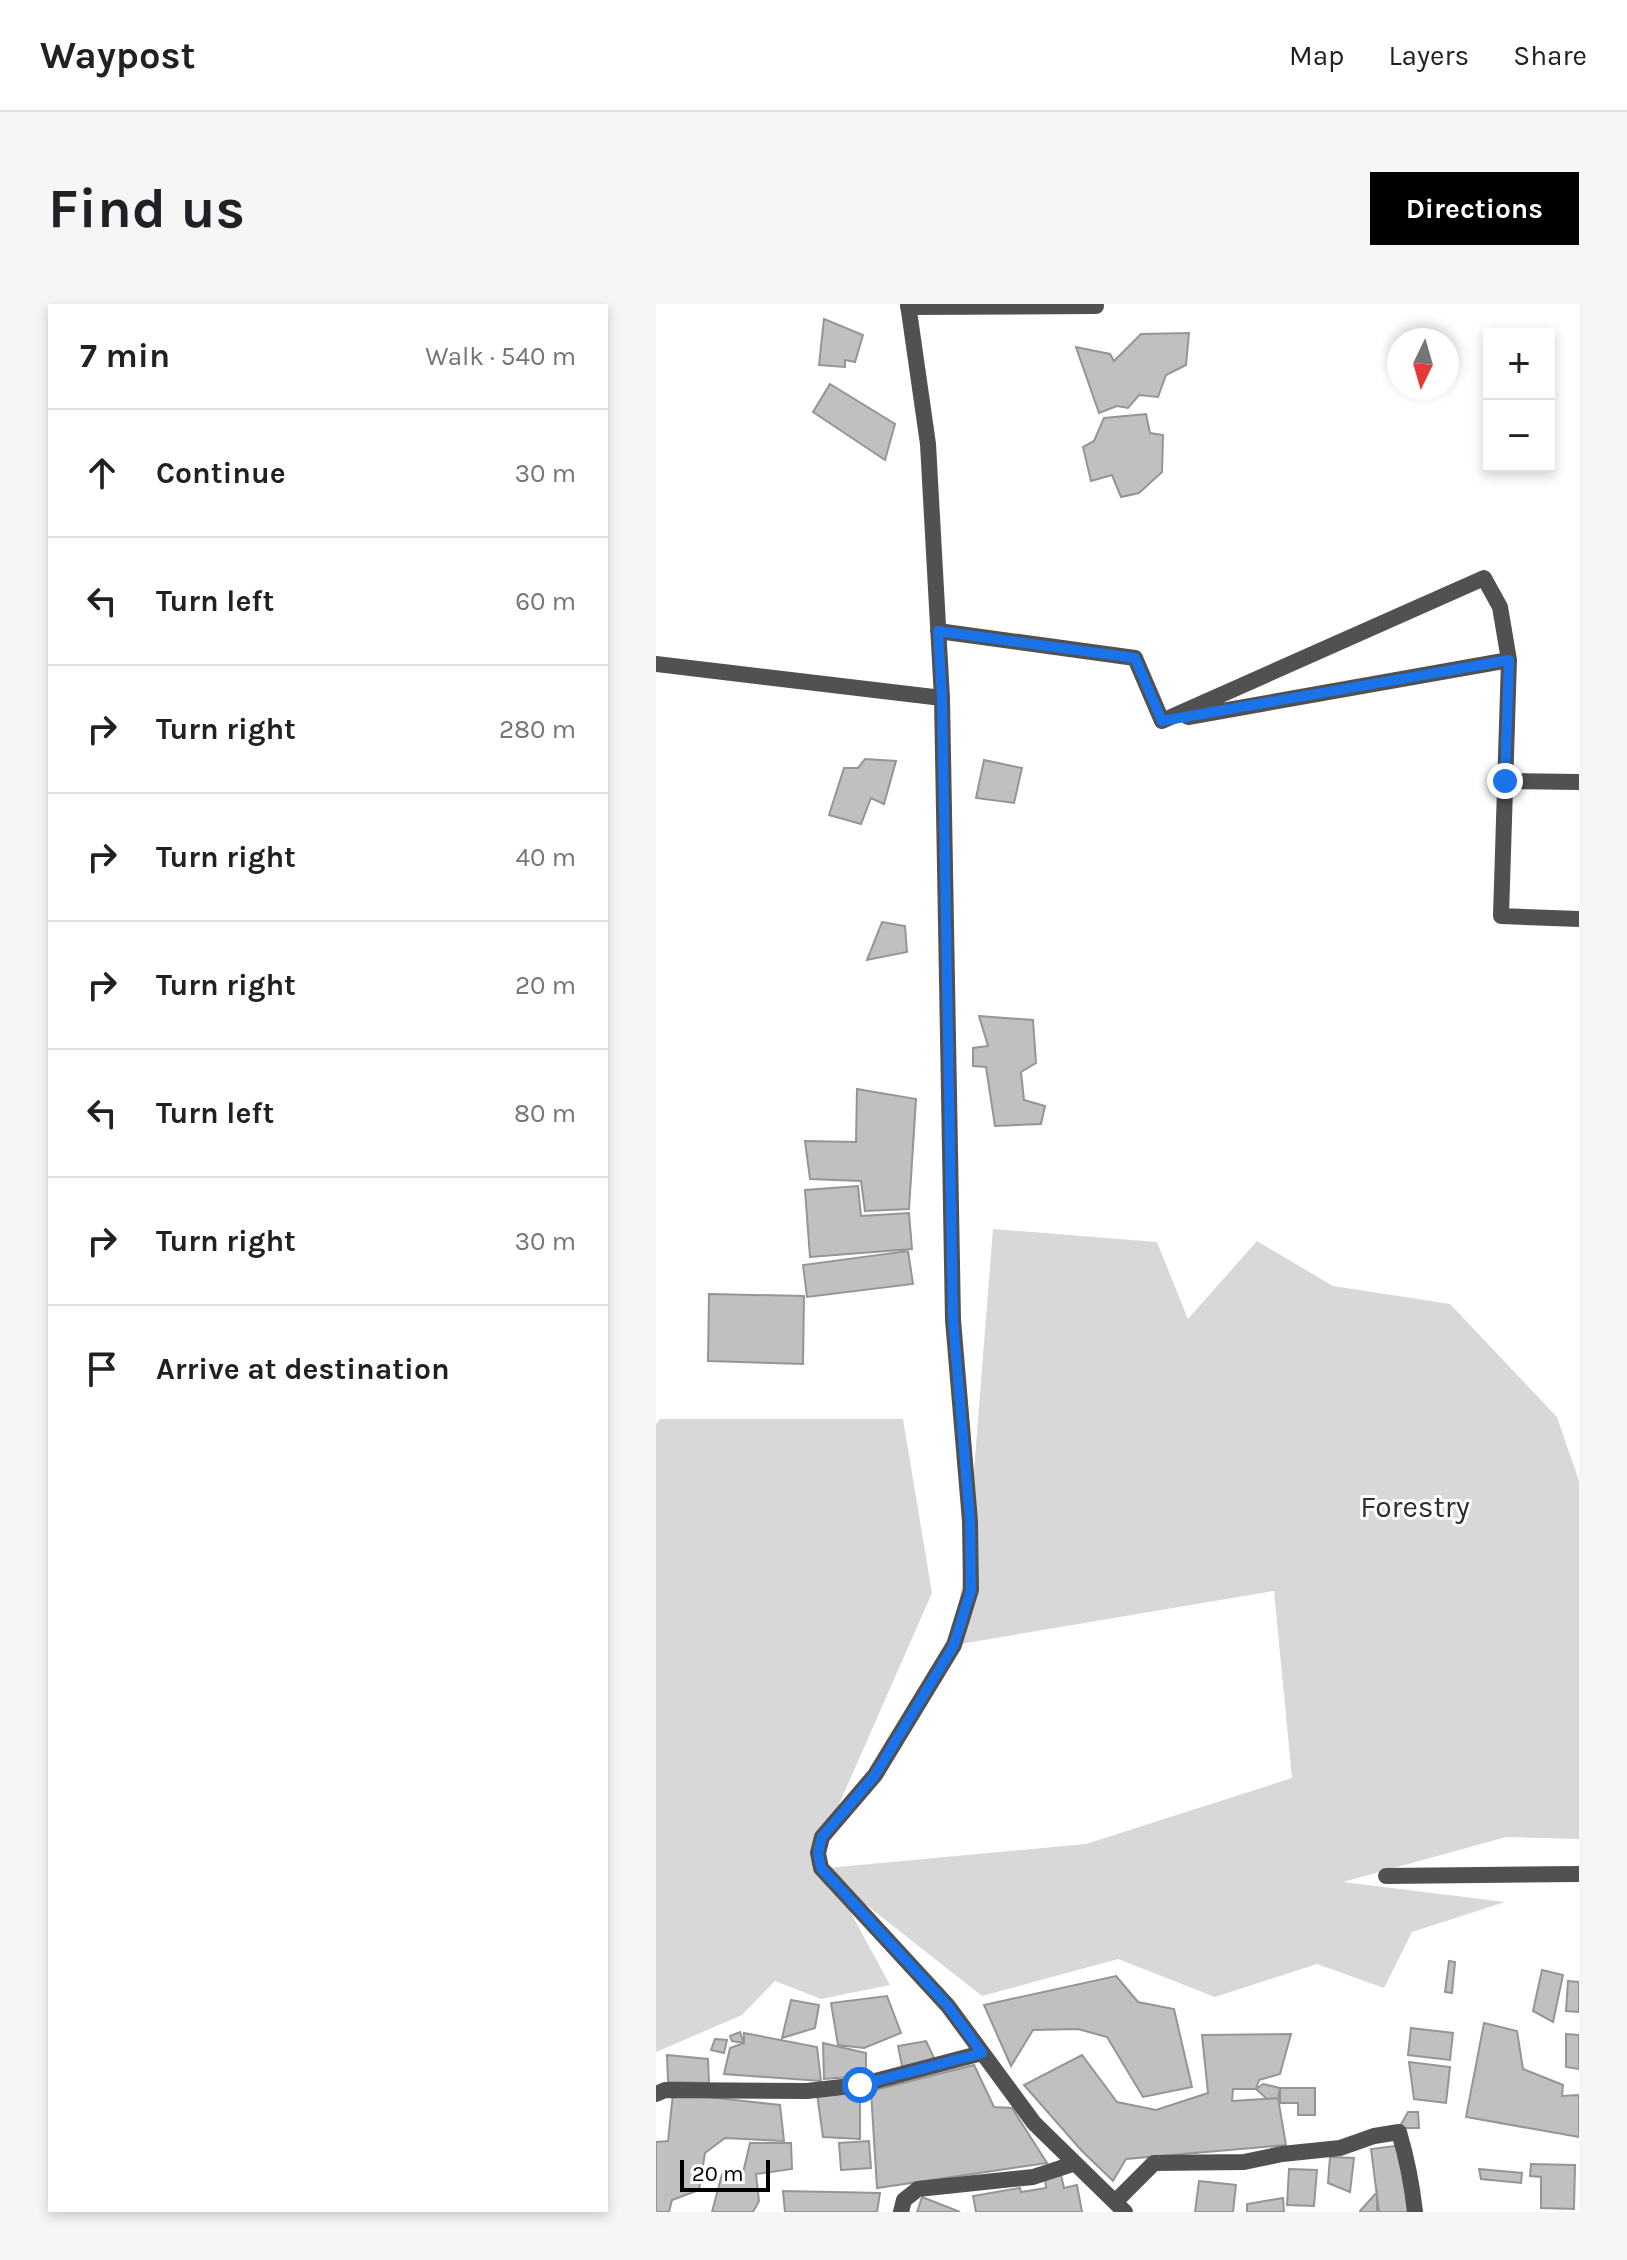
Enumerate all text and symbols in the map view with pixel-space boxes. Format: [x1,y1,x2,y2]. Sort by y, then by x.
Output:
text: Waypost [40,33,196,78]
text: Map [1289,39,1344,72]
text: Layers [1388,39,1469,72]
text: Share [1513,39,1587,72]
button: Directions [1370,172,1579,245]
text: Find us [48,176,245,241]
north arrow [1387,328,1459,400]
map controls [1483,328,1555,472]
button: + [1483,328,1555,400]
text: 7 min [80,336,170,376]
text: Walk · 540 m [425,341,576,372]
button: − [1483,400,1555,472]
icon: ahead [80,451,124,495]
text: Continue [156,455,286,491]
text: 30 m [515,458,576,489]
icon: left [80,579,124,623]
text: Turn left [156,583,274,619]
text: 60 m [515,586,576,617]
icon: right [80,707,124,751]
text: Turn right [156,711,296,747]
text: 280 m [499,714,576,745]
route end [1487,763,1523,799]
icon: right [80,835,124,879]
text: Turn right [156,839,296,875]
text: 40 m [516,842,576,873]
icon: right [80,963,124,1007]
text: Turn right [156,967,296,1003]
text: 20 m [515,970,576,1001]
icon: left [80,1091,124,1135]
text: Turn left [156,1095,274,1131]
text: 80 m [514,1098,576,1129]
icon: right [80,1219,124,1263]
text: Turn right [156,1223,296,1259]
text: 30 m [515,1226,576,1257]
icon: arrive [80,1347,124,1391]
text: Arrive at destination [156,1351,450,1387]
park label: Forestry [1360,1489,1470,1525]
route start [842,2067,878,2103]
scale bar [680,2156,770,2192]
text: 20 m [692,2161,744,2187]

